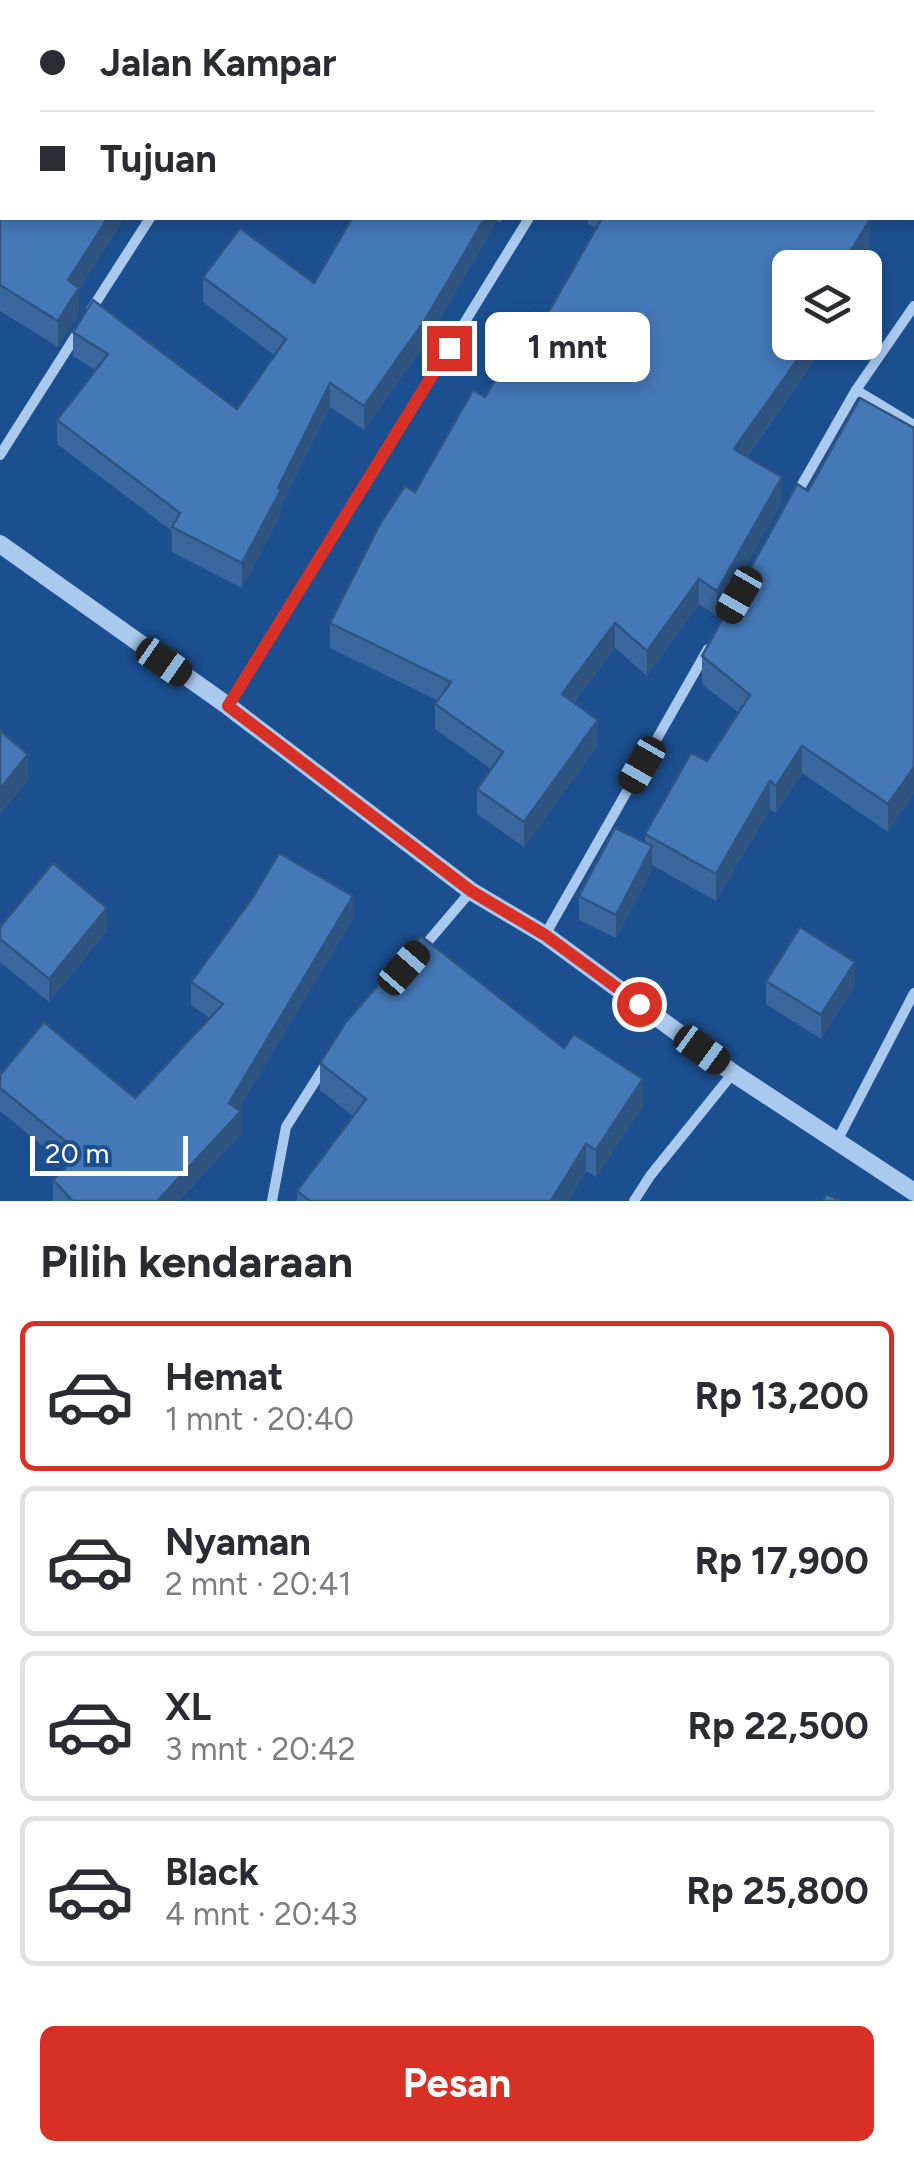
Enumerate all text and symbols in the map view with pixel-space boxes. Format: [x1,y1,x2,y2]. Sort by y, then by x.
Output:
text: Jalan Kampar [100,40,337,86]
text: Tujuan [100,136,217,182]
map controls [772,250,882,360]
button: layers [772,250,882,360]
callout: 1 mnt [484,313,649,383]
route end [427,326,472,371]
text: 1 mnt [527,328,608,366]
car [711,562,767,628]
car [131,633,197,691]
car [614,732,670,798]
car [373,936,435,1000]
route start [617,982,662,1027]
car [669,1020,735,1080]
scale bar [30,1131,188,1176]
text: 20 m [45,1136,109,1170]
text: Pilih kendaraan [40,1234,353,1288]
icon: car [45,1351,135,1441]
text: Hemat [165,1354,283,1400]
text: Rp 13,200 [694,1373,869,1419]
text: 1 mnt · 20:40 [165,1400,354,1438]
icon: car [45,1516,135,1606]
text: Nyaman [165,1519,311,1565]
text: Rp 17,900 [694,1538,869,1584]
text: 2 mnt · 20:41 [165,1565,352,1603]
icon: car [45,1681,135,1771]
text: XL [165,1684,211,1730]
text: Rp 22,500 [688,1703,869,1749]
text: 3 mnt · 20:42 [165,1730,356,1768]
icon: car [45,1846,135,1936]
text: Black [165,1849,259,1895]
text: Rp 25,800 [686,1868,869,1914]
text: 4 mnt · 20:43 [165,1895,358,1933]
button: Pesan [40,2026,874,2141]

